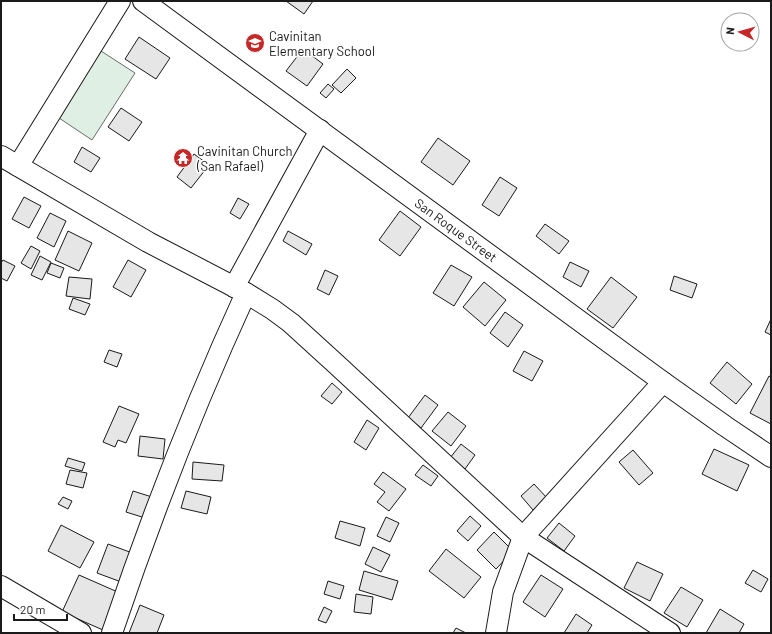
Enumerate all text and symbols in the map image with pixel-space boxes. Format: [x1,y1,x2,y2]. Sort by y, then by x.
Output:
north arrow [720,12,760,52]
text: N [723,27,736,35]
place label: Cavinitan Elementary School [269,28,375,59]
school or university icon: Cavinitan Elementary School [244,32,266,54]
place label: Cavinitan Church (San Rafael) [196,143,292,174]
temple icon: Cavinitan Church (San Rafael) [172,147,194,169]
street label: San Roque Street [412,195,500,265]
scale bar [14,596,67,622]
text: 20 m [20,602,46,616]

